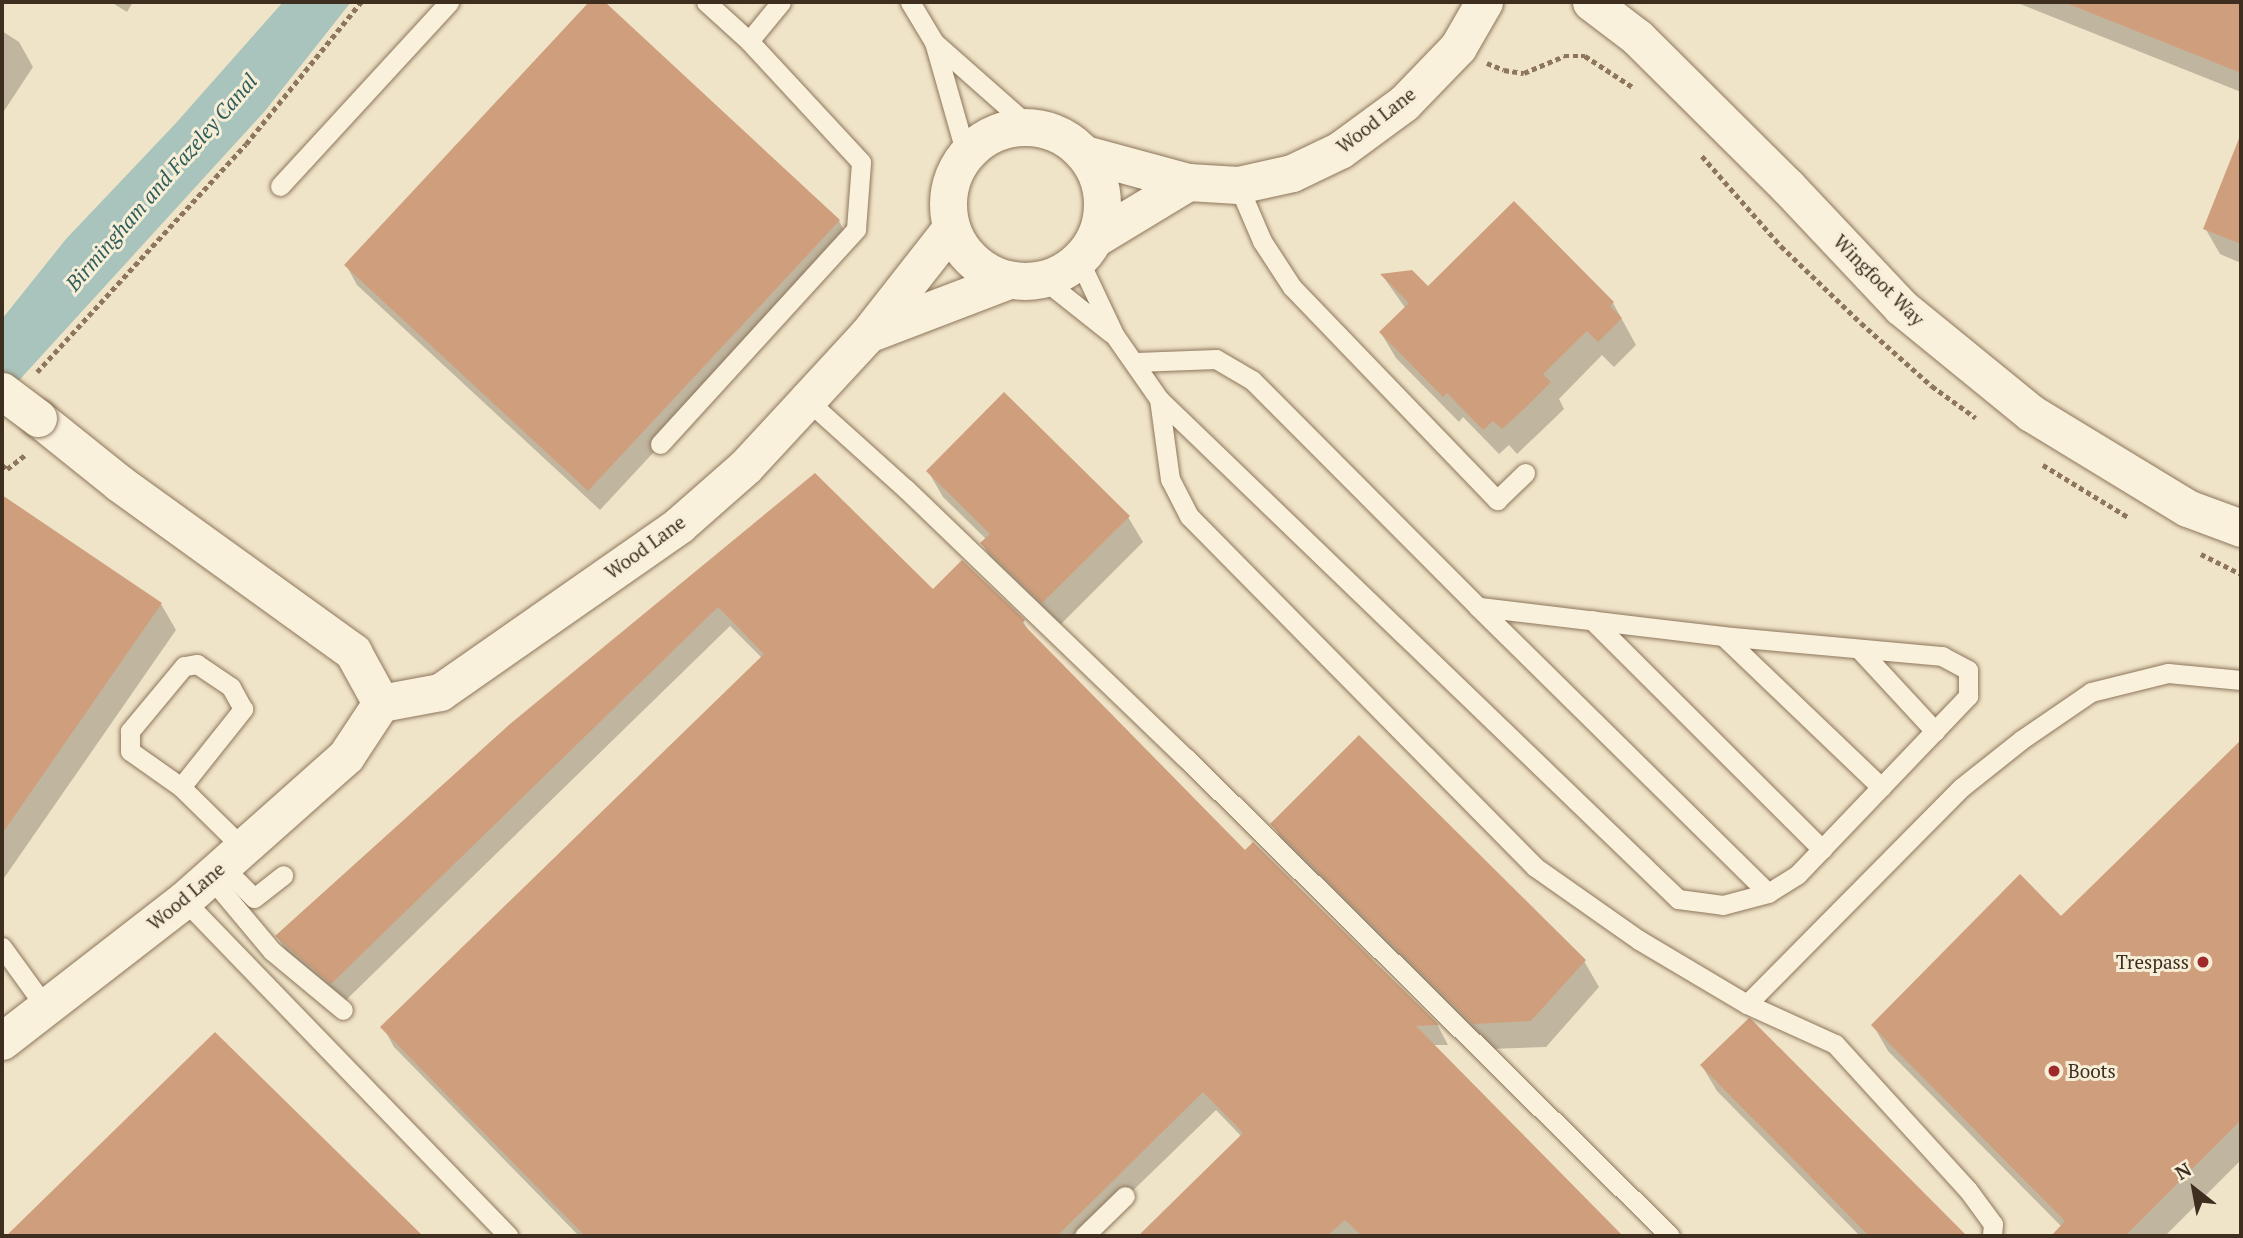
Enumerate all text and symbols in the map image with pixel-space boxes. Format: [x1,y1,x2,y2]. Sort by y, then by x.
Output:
water label: Birmingham and Fazeley Canal [60,69,262,295]
street label: Wood Lane [1332,82,1420,158]
street label: Wingfoot Way [1829,230,1929,330]
street label: Wood Lane [600,510,690,584]
street label: Wood Lane [143,857,229,935]
place label: Trespass [2116,951,2189,973]
marker: Trespass [2195,954,2211,970]
place label: Boots [2068,1060,2116,1082]
marker: Boots [2046,1063,2062,1079]
north arrow [2159,1154,2229,1224]
text: N [2170,1156,2196,1185]

